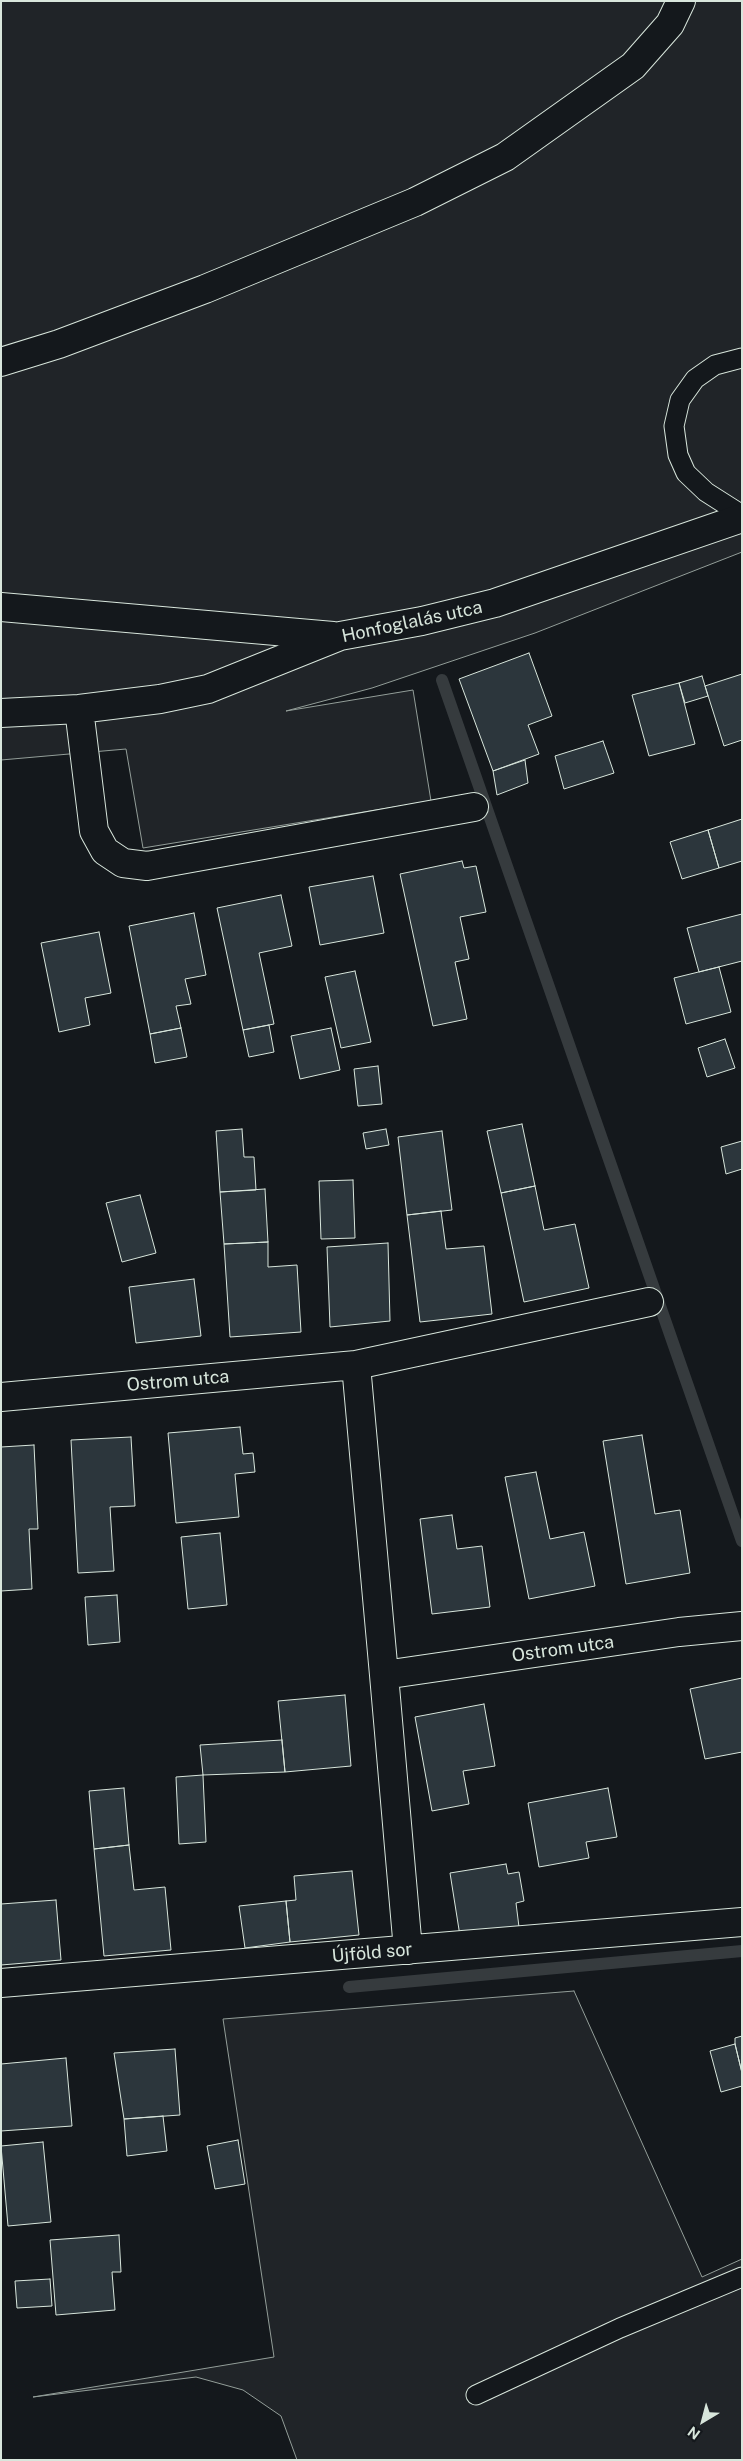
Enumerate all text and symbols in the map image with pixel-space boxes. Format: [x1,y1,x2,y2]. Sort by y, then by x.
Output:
street label: Honfoglalás utca [340,597,484,647]
street label: Ostrom utca [126,1366,230,1396]
street label: Ostrom utca [511,1631,615,1667]
street label: Újföld sor [331,1939,413,1967]
north arrow [678,2396,728,2446]
text: N [685,2423,703,2443]

